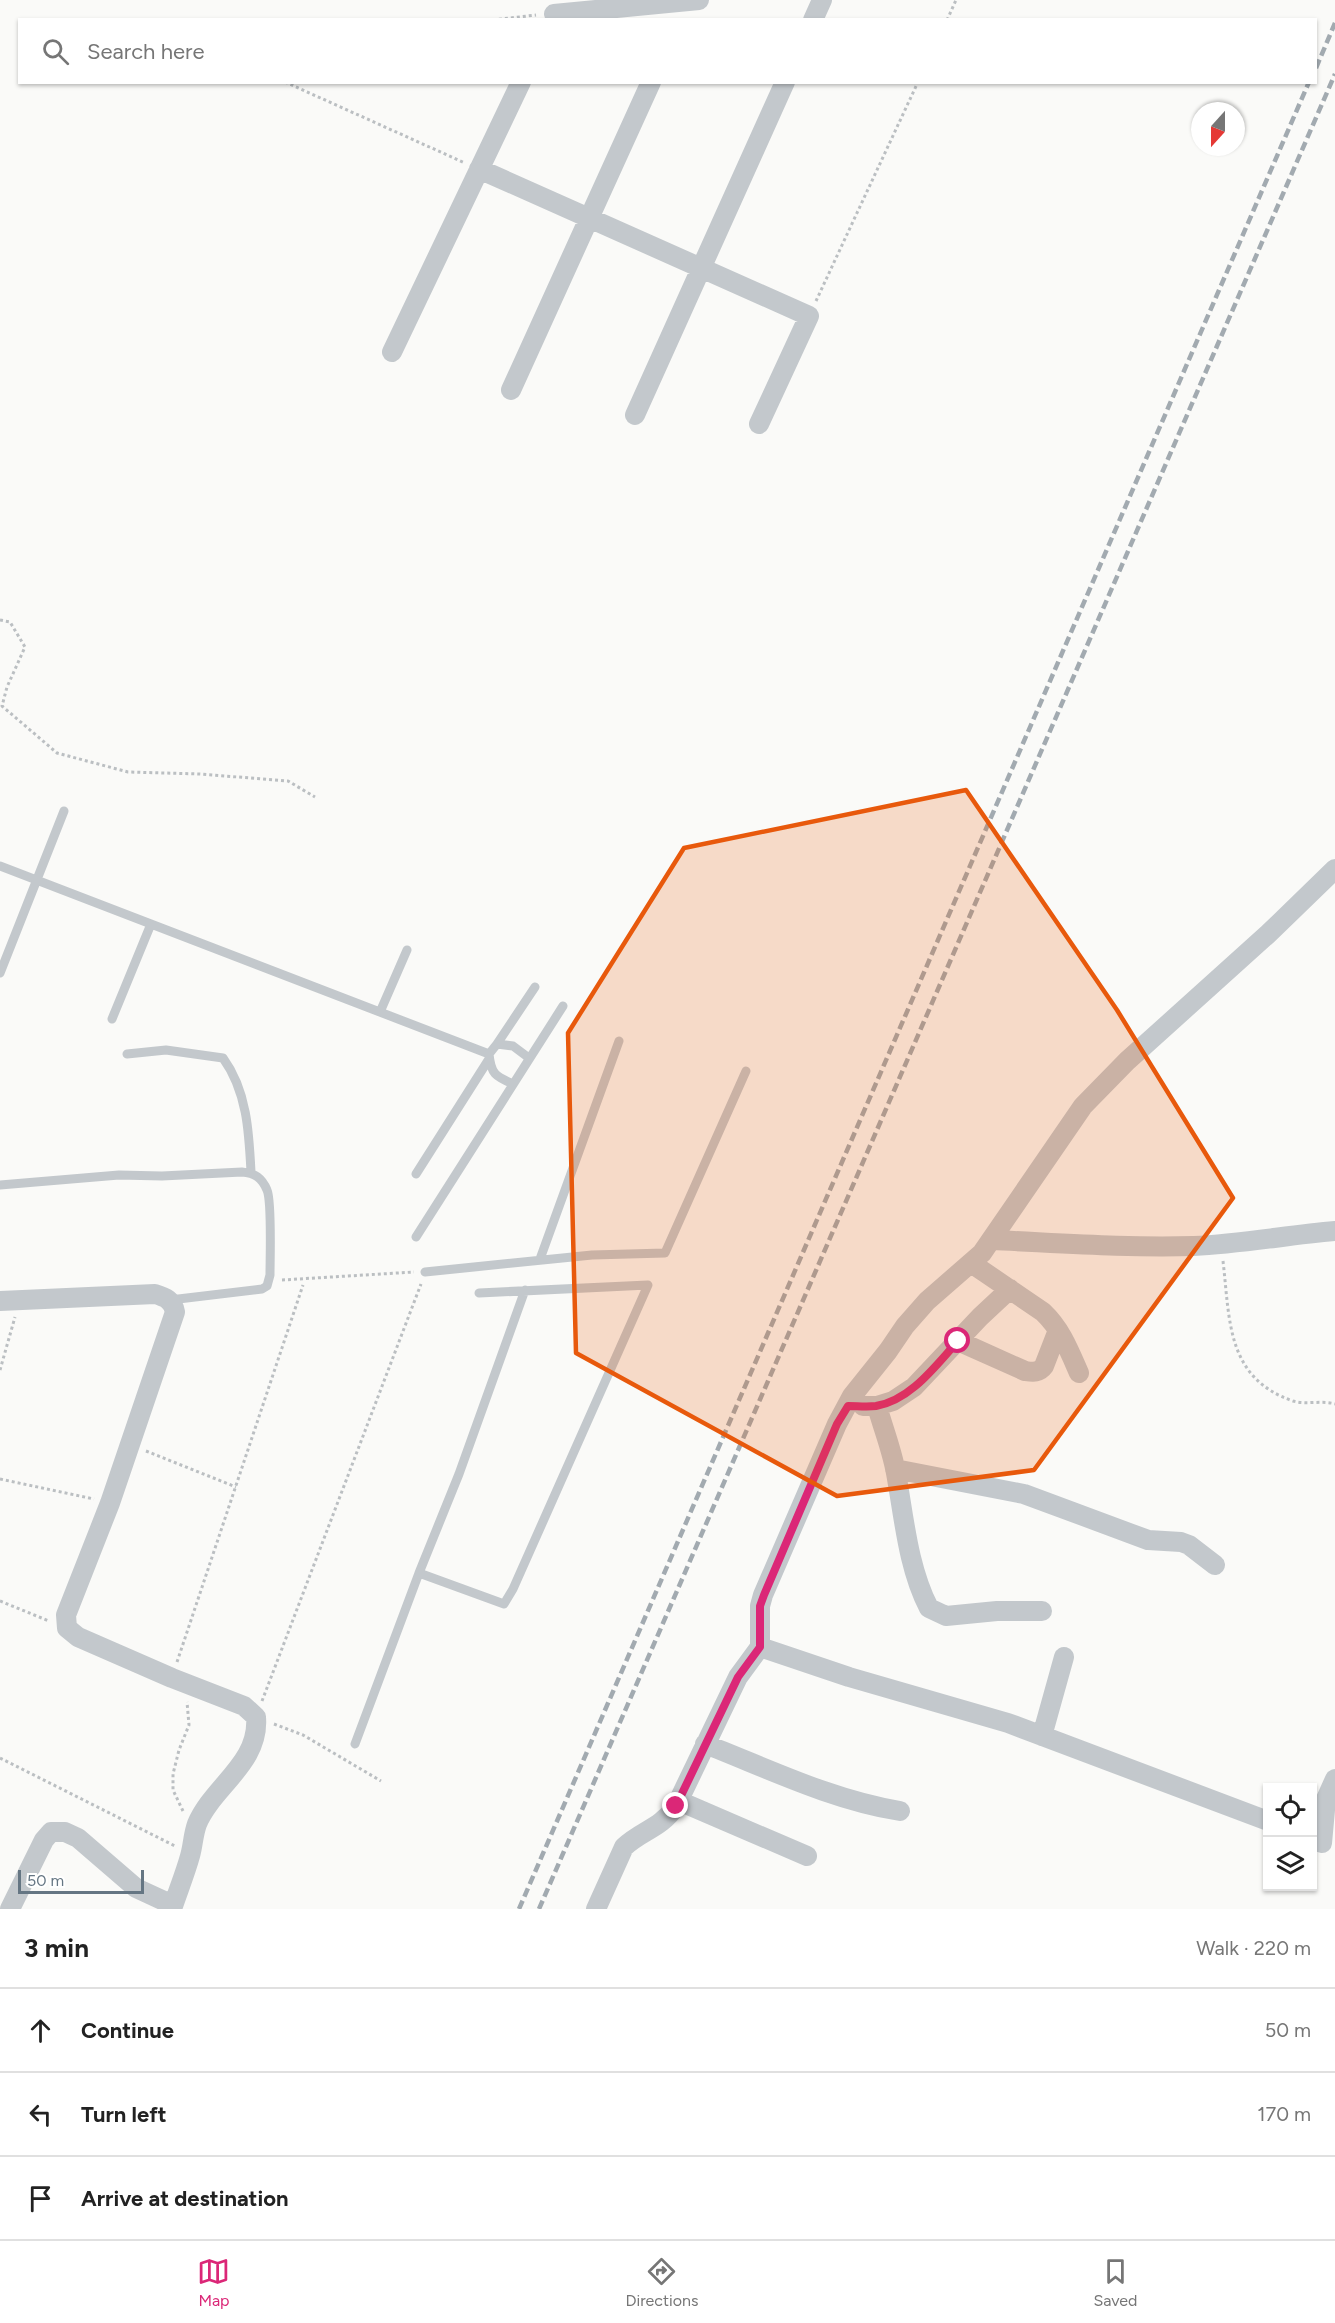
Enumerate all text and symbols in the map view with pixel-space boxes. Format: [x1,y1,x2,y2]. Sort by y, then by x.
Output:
search box [18,18,1317,84]
icon: search [39,35,72,68]
text: Search here [87,38,205,65]
north arrow [1191,102,1245,156]
route start [944,1327,970,1353]
map controls [1263,1783,1317,1891]
button: locate [1263,1783,1317,1837]
route end [662,1792,688,1818]
button: layers [1263,1837,1317,1891]
scale bar [18,1867,144,1894]
text: 50 m [27,1871,64,1890]
text: 3 min [24,1932,89,1964]
text: Walk · 220 m [1196,1936,1311,1960]
icon: ahead [24,2014,57,2047]
text: Continue [81,2017,174,2044]
text: 50 m [1265,2018,1311,2042]
icon: left [24,2098,57,2131]
text: Turn left [81,2101,167,2128]
text: 170 m [1257,2102,1311,2126]
icon: arrive [24,2182,57,2215]
text: Arrive at destination [81,2185,289,2212]
tab: Map [197,2255,230,2310]
tab: Directions [625,2255,698,2310]
tab: Saved [1093,2255,1138,2310]

